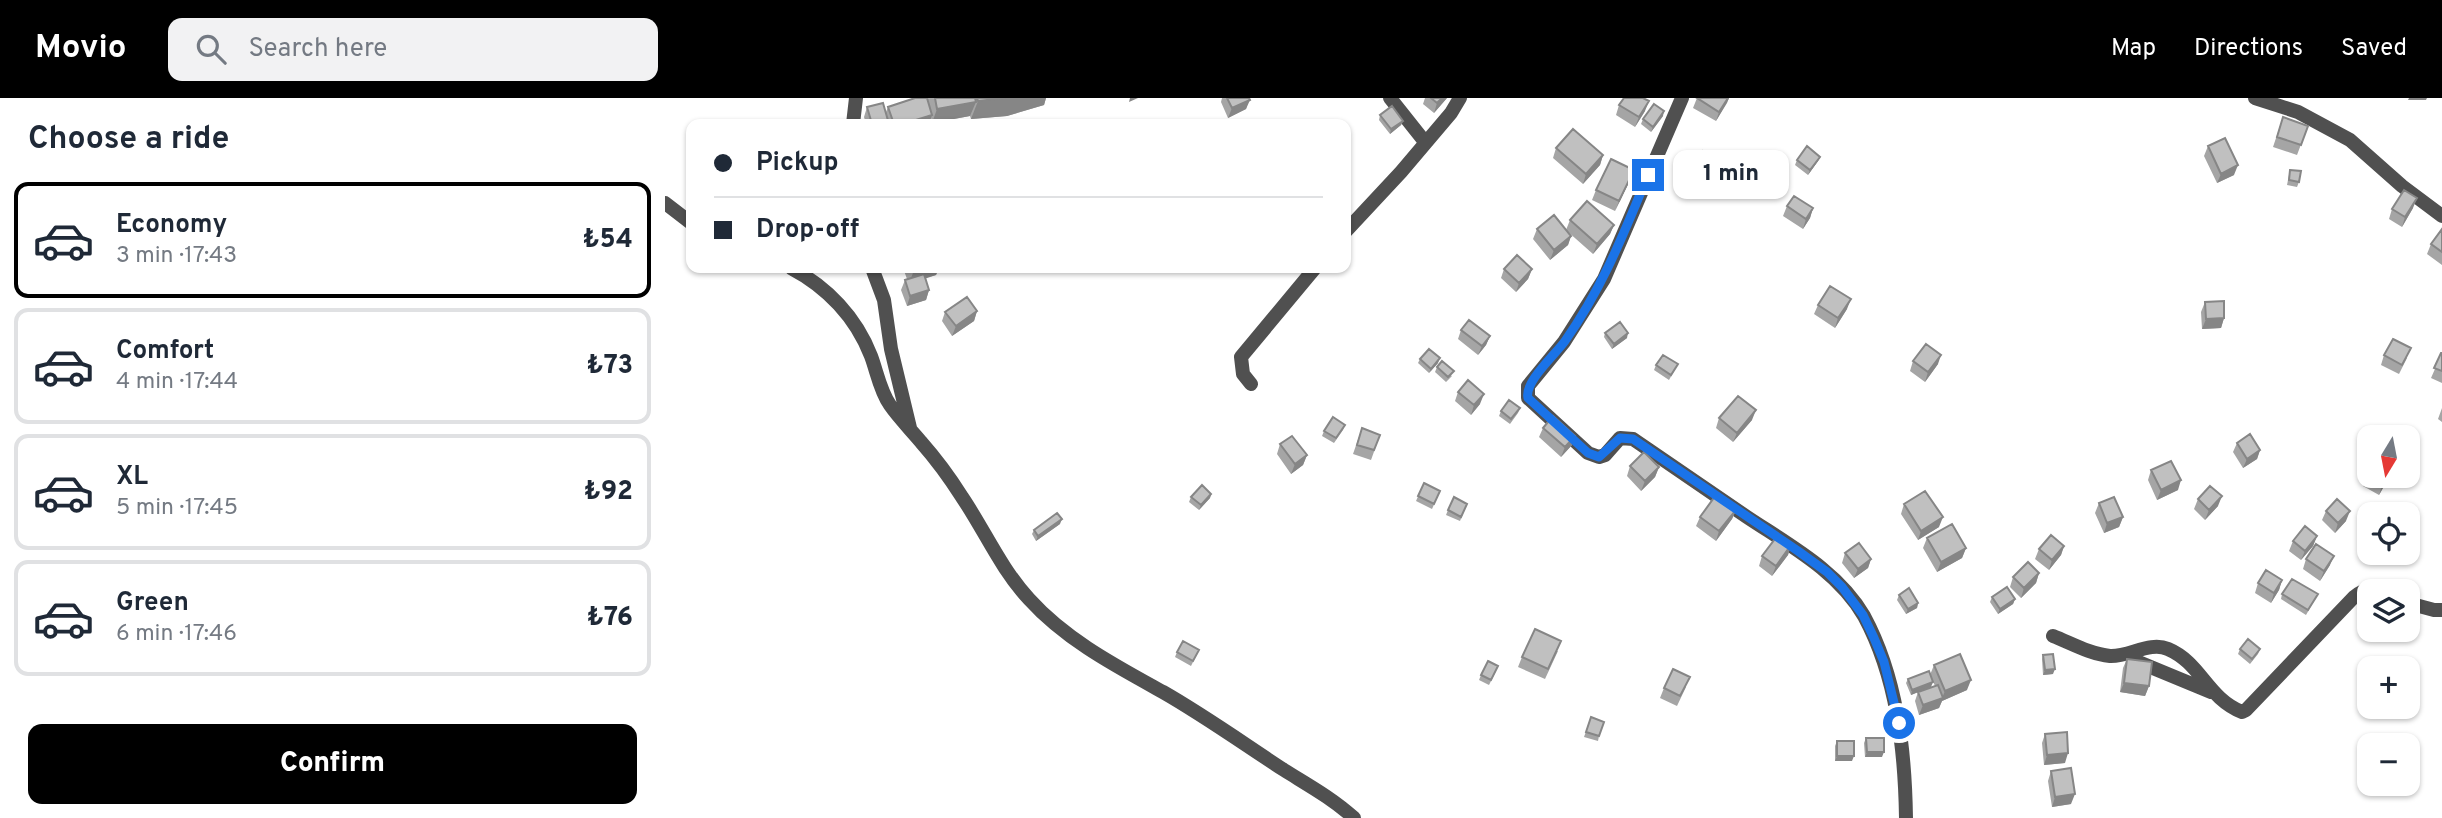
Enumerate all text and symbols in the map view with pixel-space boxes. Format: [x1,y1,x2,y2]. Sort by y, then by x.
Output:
search box [168,18,658,81]
text: Movio [35,28,126,70]
icon: search [192,30,230,68]
text: Search here [248,33,387,66]
text: Map [2111,34,2156,64]
text: Directions [2194,34,2303,64]
text: Saved [2341,34,2407,64]
text: Choose a ride [28,120,229,160]
text: Pickup [756,147,839,180]
callout: 1 min [1672,150,1788,200]
route end [1632,159,1664,191]
text: 1 min [1703,160,1759,189]
icon: car [32,209,95,272]
text: Economy [116,209,227,242]
text: Drop-off [756,214,859,247]
text: ₺54 [583,224,633,257]
text: 3 min · 17:43 [116,242,237,271]
icon: car [32,335,95,398]
text: Comfort [116,335,214,368]
text: ₺73 [587,350,633,383]
text: 4 min · 17:44 [116,368,238,397]
north arrow [2357,425,2420,488]
map controls [2357,425,2420,796]
icon: car [32,461,95,524]
text: XL [116,461,148,494]
text: ₺92 [584,476,633,509]
text: 5 min · 17:45 [116,494,238,523]
button: locate [2357,502,2420,565]
button: layers [2357,579,2420,642]
icon: car [32,587,95,650]
text: Green [116,587,189,620]
text: ₺76 [587,602,633,635]
text: 6 min · 17:46 [116,620,237,649]
button: + [2357,656,2420,719]
route start [1883,707,1915,739]
button: Confirm [28,724,637,804]
button: − [2357,733,2420,796]

